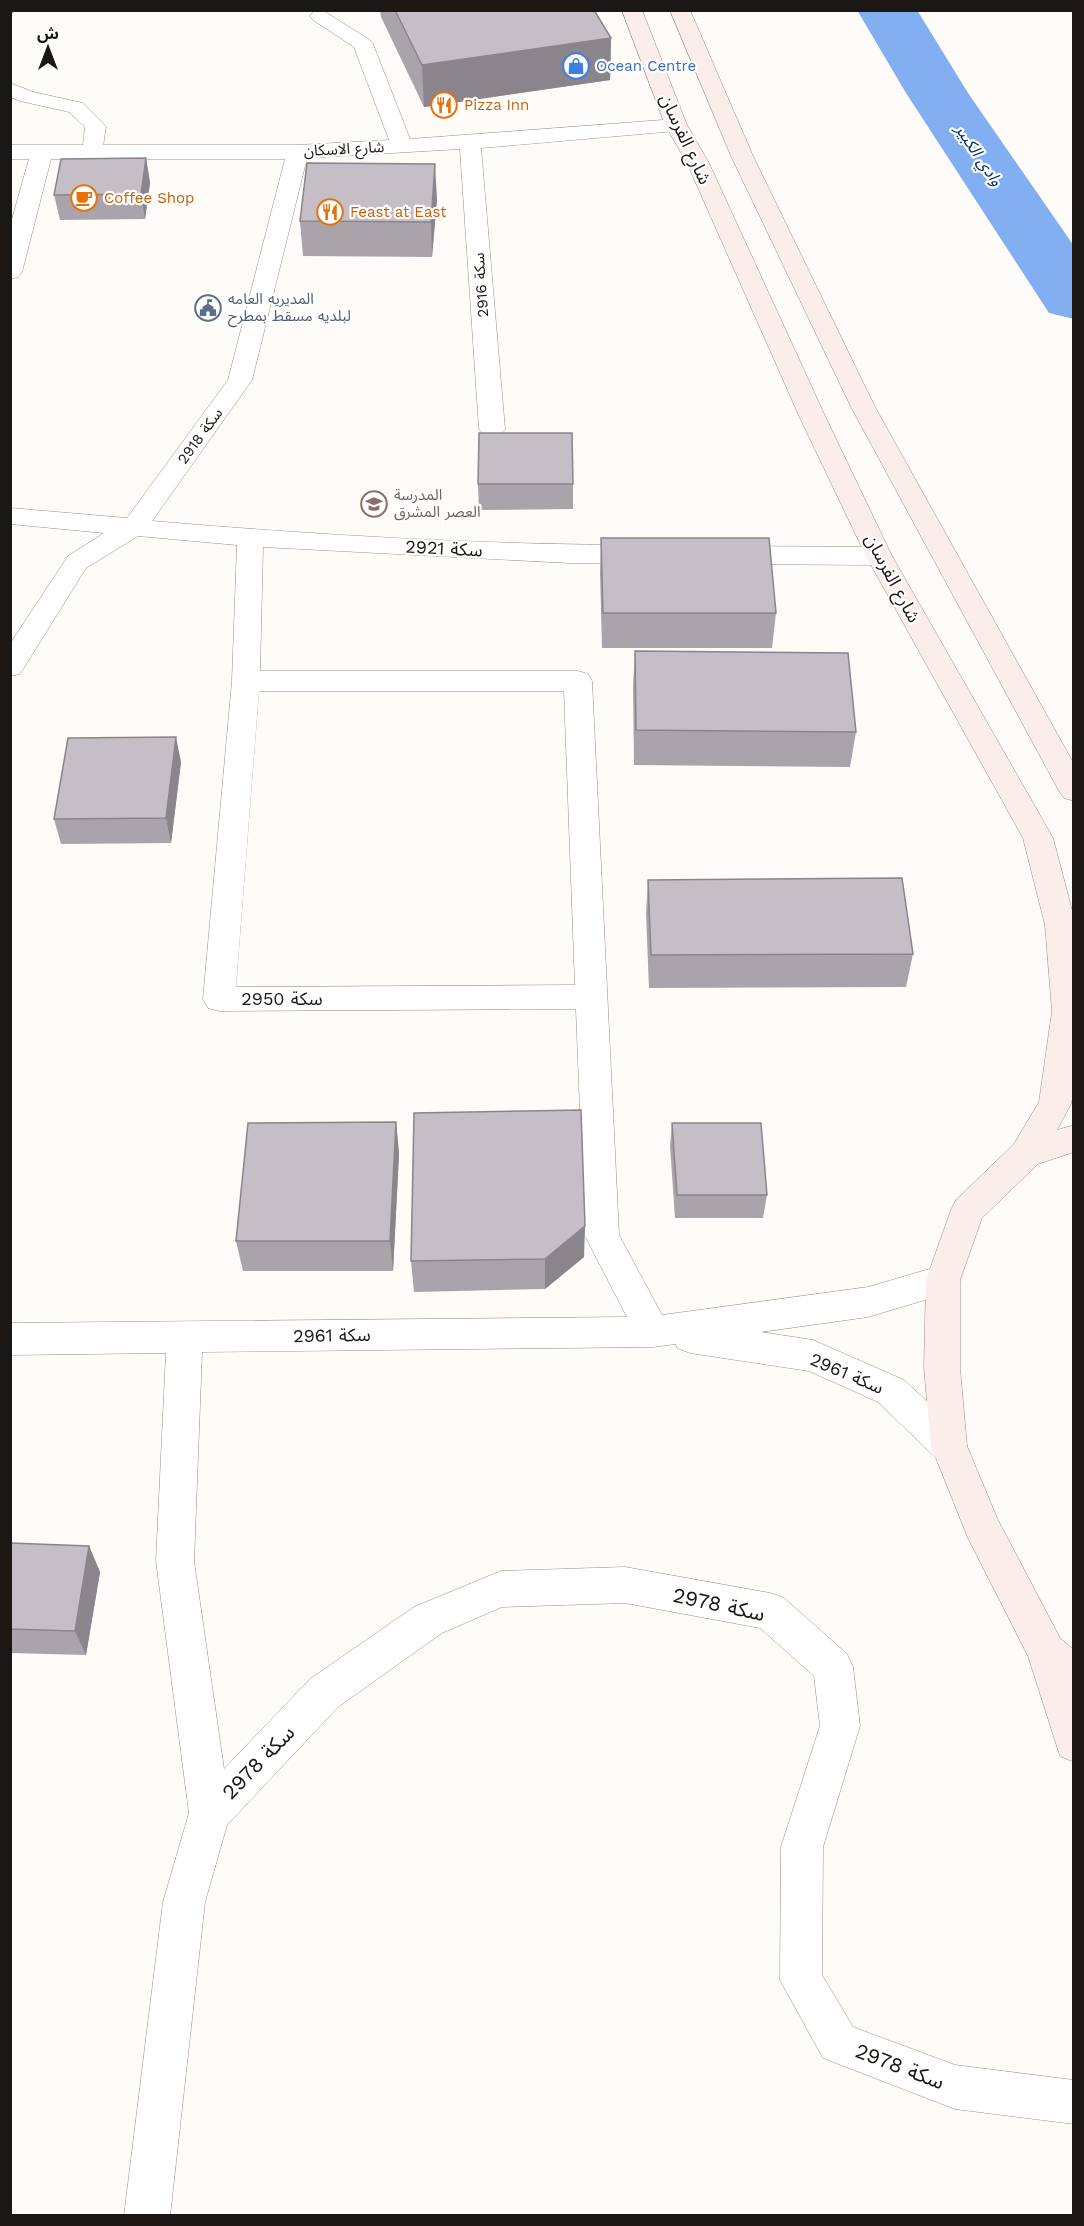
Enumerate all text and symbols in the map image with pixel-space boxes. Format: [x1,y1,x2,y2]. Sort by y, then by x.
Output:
north arrow [18,18,78,78]
text: ش [37,24,59,43]
shop icon: Ocean Centre [561,51,591,81]
place label: Ocean Centre [596,57,696,75]
restaurant icon: Pizza Inn [429,90,459,120]
street label: شارع الفرسان [652,90,716,189]
place label: Pizza Inn [464,96,529,114]
water label: وادي الكبير [947,119,1006,191]
street label: شارع الاسكان [303,138,385,163]
cafe icon: Coffee Shop [69,183,99,213]
place label: Coffee Shop [104,189,194,207]
restaurant icon: Feast at East [315,197,345,227]
place label: Feast at East [350,203,447,221]
street label: سكة 2916 [470,252,492,318]
place label: المديريه العامه لبلديه مسقط بمطرح [228,290,351,328]
public building icon: المديريه العامه لبلديه مسقط بمطرح [193,293,223,323]
street label: سكة 2918 [174,404,226,468]
place label: المدرسة العصر المشرق [394,486,481,521]
school or university icon: المدرسة العصر المشرق [359,489,389,519]
street label: شارع الفرسان [857,530,925,628]
street label: سكة 2921 [405,535,483,561]
street label: سكة 2950 [241,988,323,1009]
street label: سكة 2961 [293,1324,371,1346]
street label: سكة 2961 [807,1348,887,1398]
street label: سكة 2978 [671,1582,767,1626]
street label: سكة 2978 [217,1720,299,1804]
street label: سكة 2978 [852,2038,948,2094]

